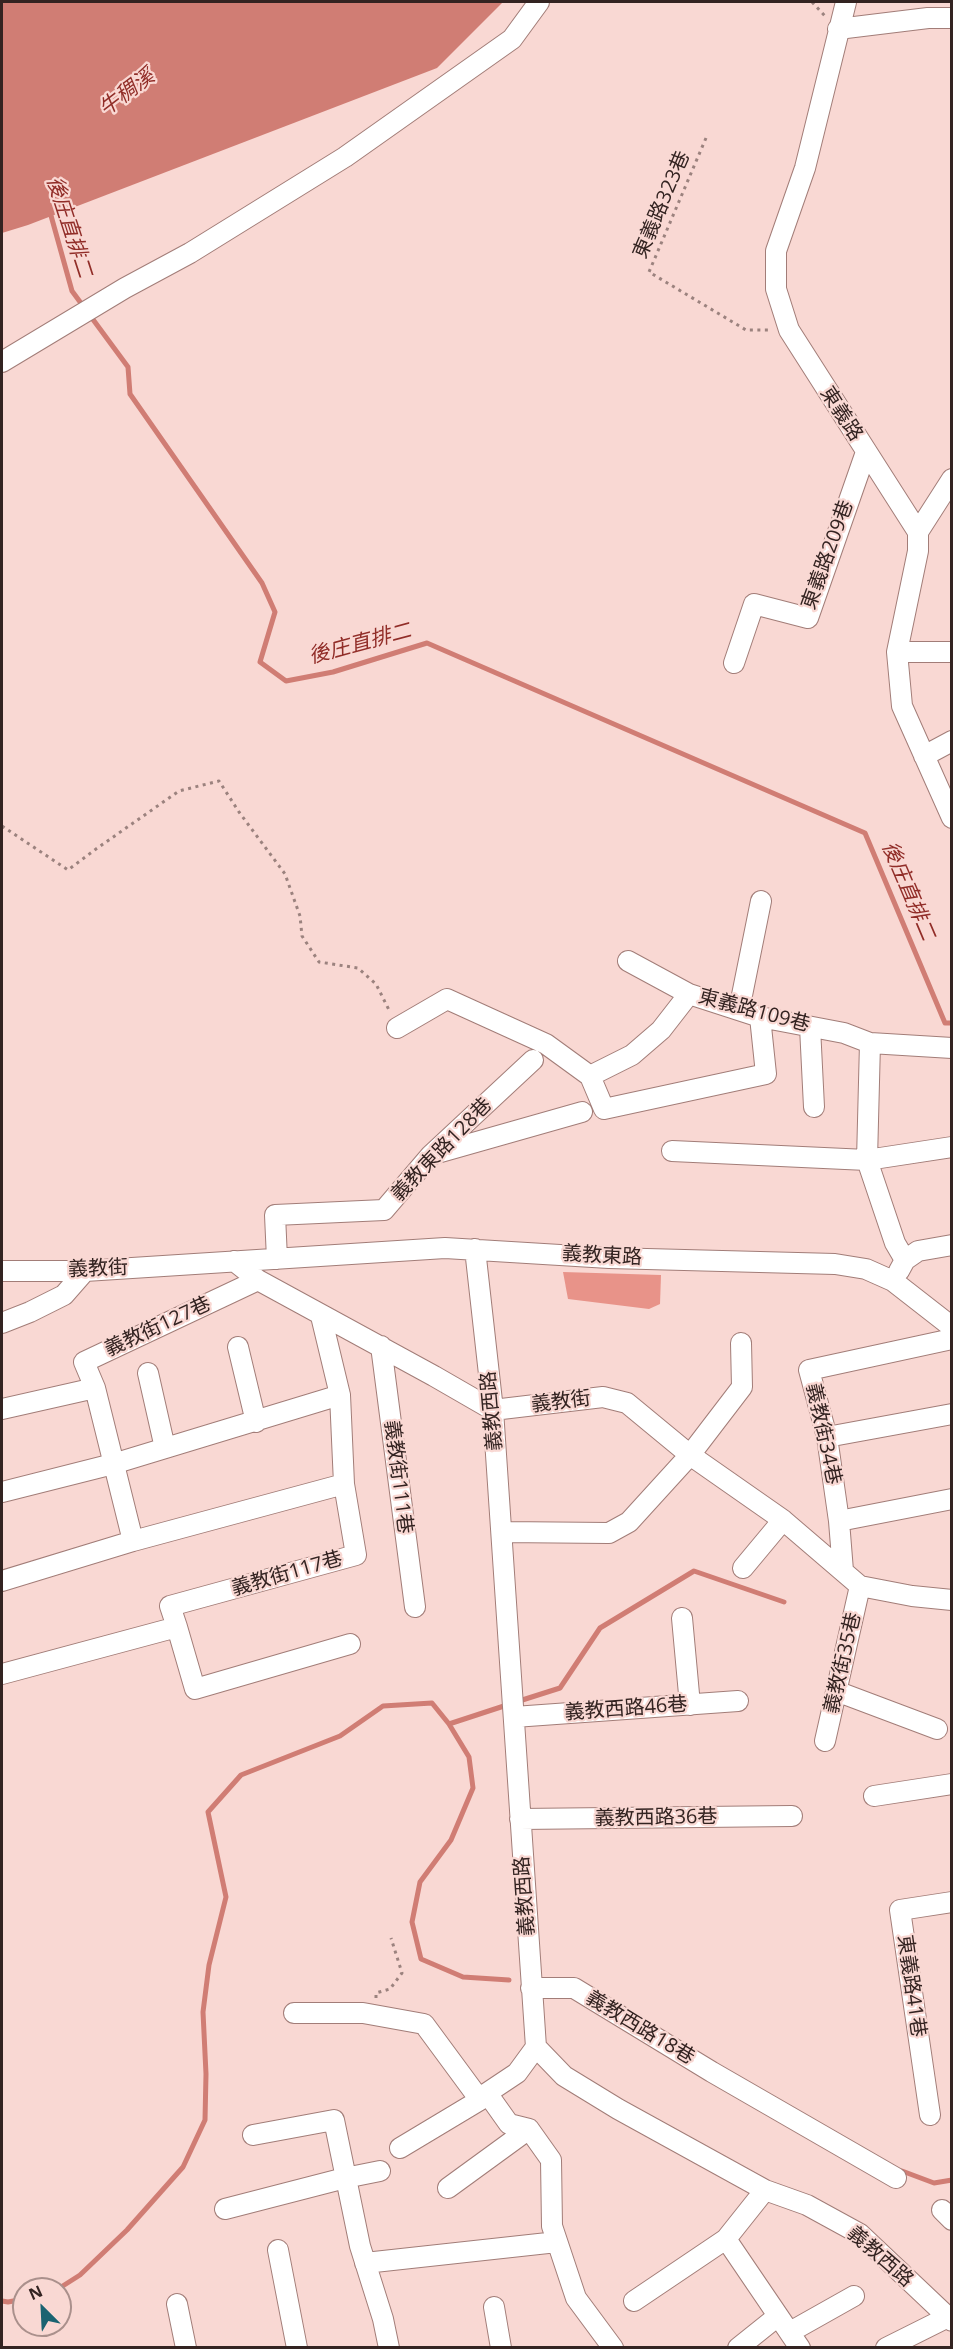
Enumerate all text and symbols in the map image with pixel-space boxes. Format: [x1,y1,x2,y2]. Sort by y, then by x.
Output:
water label: 牛稠溪 [94,64,160,122]
street label: 東義路323巷 [629,148,695,262]
water label: 後庄直排二 [41,173,97,281]
street label: 東義路 [815,382,867,446]
street label: 東義路209巷 [797,497,859,613]
water label: 後庄直排二 [306,618,414,670]
water label: 後庄直排二 [876,838,940,944]
street label: 東義路109巷 [696,985,812,1037]
street label: 義教東路128巷 [387,1093,497,1207]
street label: 義教東路 [561,1242,643,1270]
street label: 義教街 [68,1256,128,1282]
street label: 義教街127巷 [101,1292,215,1362]
street label: 義教西路 [477,1370,507,1452]
street label: 義教街34巷 [801,1381,845,1487]
street label: 義教街 [530,1386,592,1418]
street label: 義教街111巷 [379,1419,417,1535]
street label: 義教街117巷 [229,1547,345,1601]
street label: 義教街35巷 [820,1610,866,1716]
street label: 義教西路46巷 [564,1693,688,1725]
street label: 義教西路36巷 [594,1805,718,1831]
street label: 義教西路 [510,1855,540,1937]
street label: 東義路41巷 [892,1933,930,2039]
street label: 義教西路18巷 [581,1986,699,2070]
street label: 義教西路 [842,2222,918,2292]
north arrow [12,2277,72,2337]
text: N [25,2280,46,2305]

